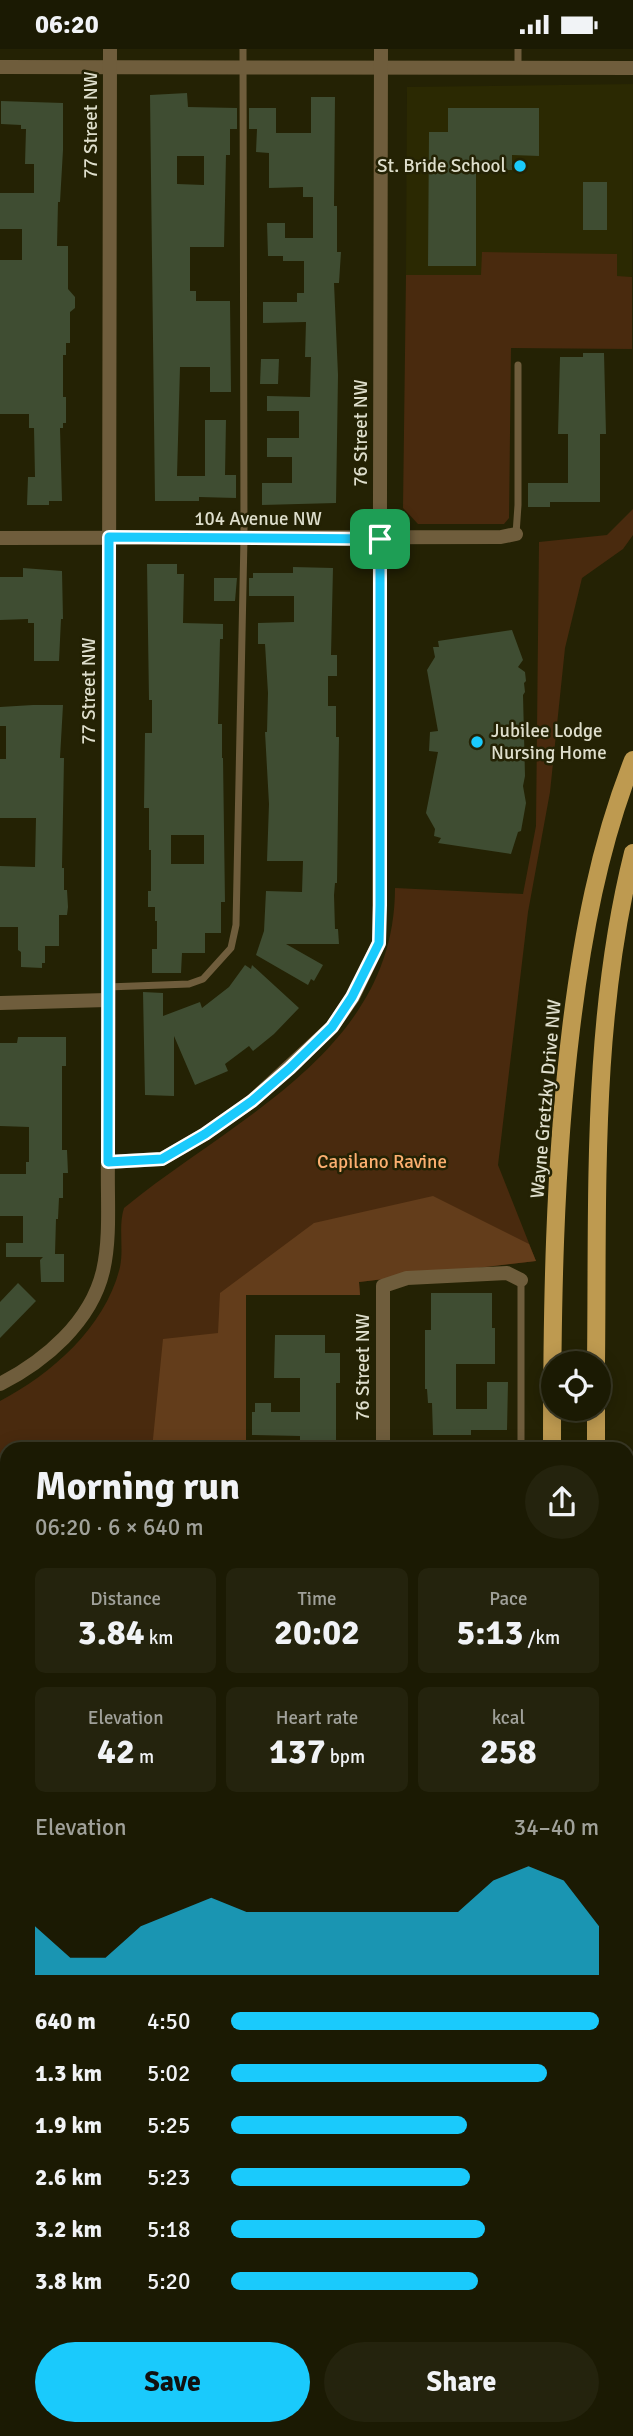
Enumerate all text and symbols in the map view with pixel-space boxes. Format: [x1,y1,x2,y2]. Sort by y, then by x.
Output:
text: 06:20 [35,9,99,41]
street label: 77 Street NW [79,71,103,179]
place label: St. Bride School [377,154,506,178]
marker: St. Bride School [512,158,528,174]
street label: 76 Street NW [349,379,373,487]
street label: 104 Avenue NW [194,507,322,531]
pin [350,509,410,569]
icon: arrive [361,520,399,558]
street label: 77 Street NW [77,637,101,745]
place label: Jubilee Lodge Nursing Home [491,719,607,765]
marker: Jubilee Lodge Nursing Home [469,734,485,750]
street label: Wayne Gretzky Drive NW [525,998,567,1200]
park label: Capilano Ravine [317,1150,447,1174]
street label: 76 Street NW [351,1313,375,1421]
map controls [541,1351,611,1421]
button: locate [541,1351,611,1421]
text: Morning run [35,1463,240,1510]
button: share [525,1465,599,1539]
text: 06:20 · 6 × 640 m [35,1513,204,1542]
text: Distance [90,1587,161,1611]
text: Time [297,1587,337,1611]
text: Pace [489,1587,527,1611]
text: 3.84 [78,1611,145,1654]
text: 20:02 [274,1611,360,1654]
text: 5:13 [456,1611,523,1654]
text: km [145,1626,173,1650]
text: /km [523,1626,560,1650]
text: Elevation [88,1706,164,1730]
text: Heart rate [276,1706,358,1730]
text: kcal [492,1706,525,1730]
text: 42 [97,1730,135,1773]
text: 137 [269,1730,326,1773]
text: 258 [480,1730,537,1773]
text: m [135,1745,154,1769]
text: bpm [326,1745,365,1769]
text: Elevation [35,1813,127,1842]
text: 34–40 m [514,1813,599,1842]
text: 640 m [35,2007,96,2036]
text: 4:50 [147,2007,190,2036]
text: 1.3 km [35,2059,102,2088]
text: 5:02 [147,2059,190,2088]
text: 1.9 km [35,2111,102,2140]
text: 5:25 [147,2111,190,2140]
text: 2.6 km [35,2163,102,2192]
text: 5:23 [147,2163,190,2192]
text: 3.2 km [35,2215,102,2244]
text: 5:18 [147,2215,190,2244]
text: 3.8 km [35,2267,102,2296]
text: 5:20 [147,2267,190,2296]
button: Save [35,2342,310,2422]
button: Share [324,2342,599,2422]

